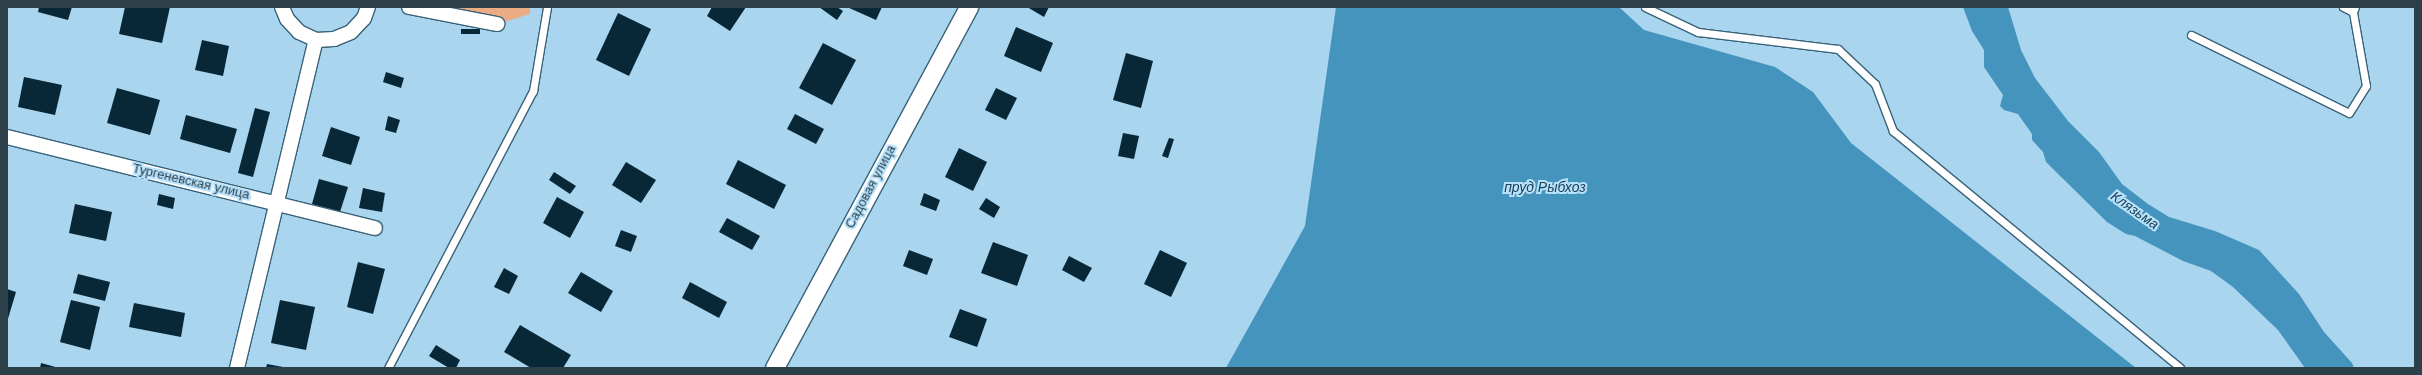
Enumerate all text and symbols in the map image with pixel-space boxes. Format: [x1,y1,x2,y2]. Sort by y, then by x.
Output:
street label: Садовая улица [843,143,899,231]
street label: Тургеневская улица [131,161,251,203]
water label: пруд Рыбхоз [1504,179,1586,195]
water label: Клязьма [2108,187,2162,233]

